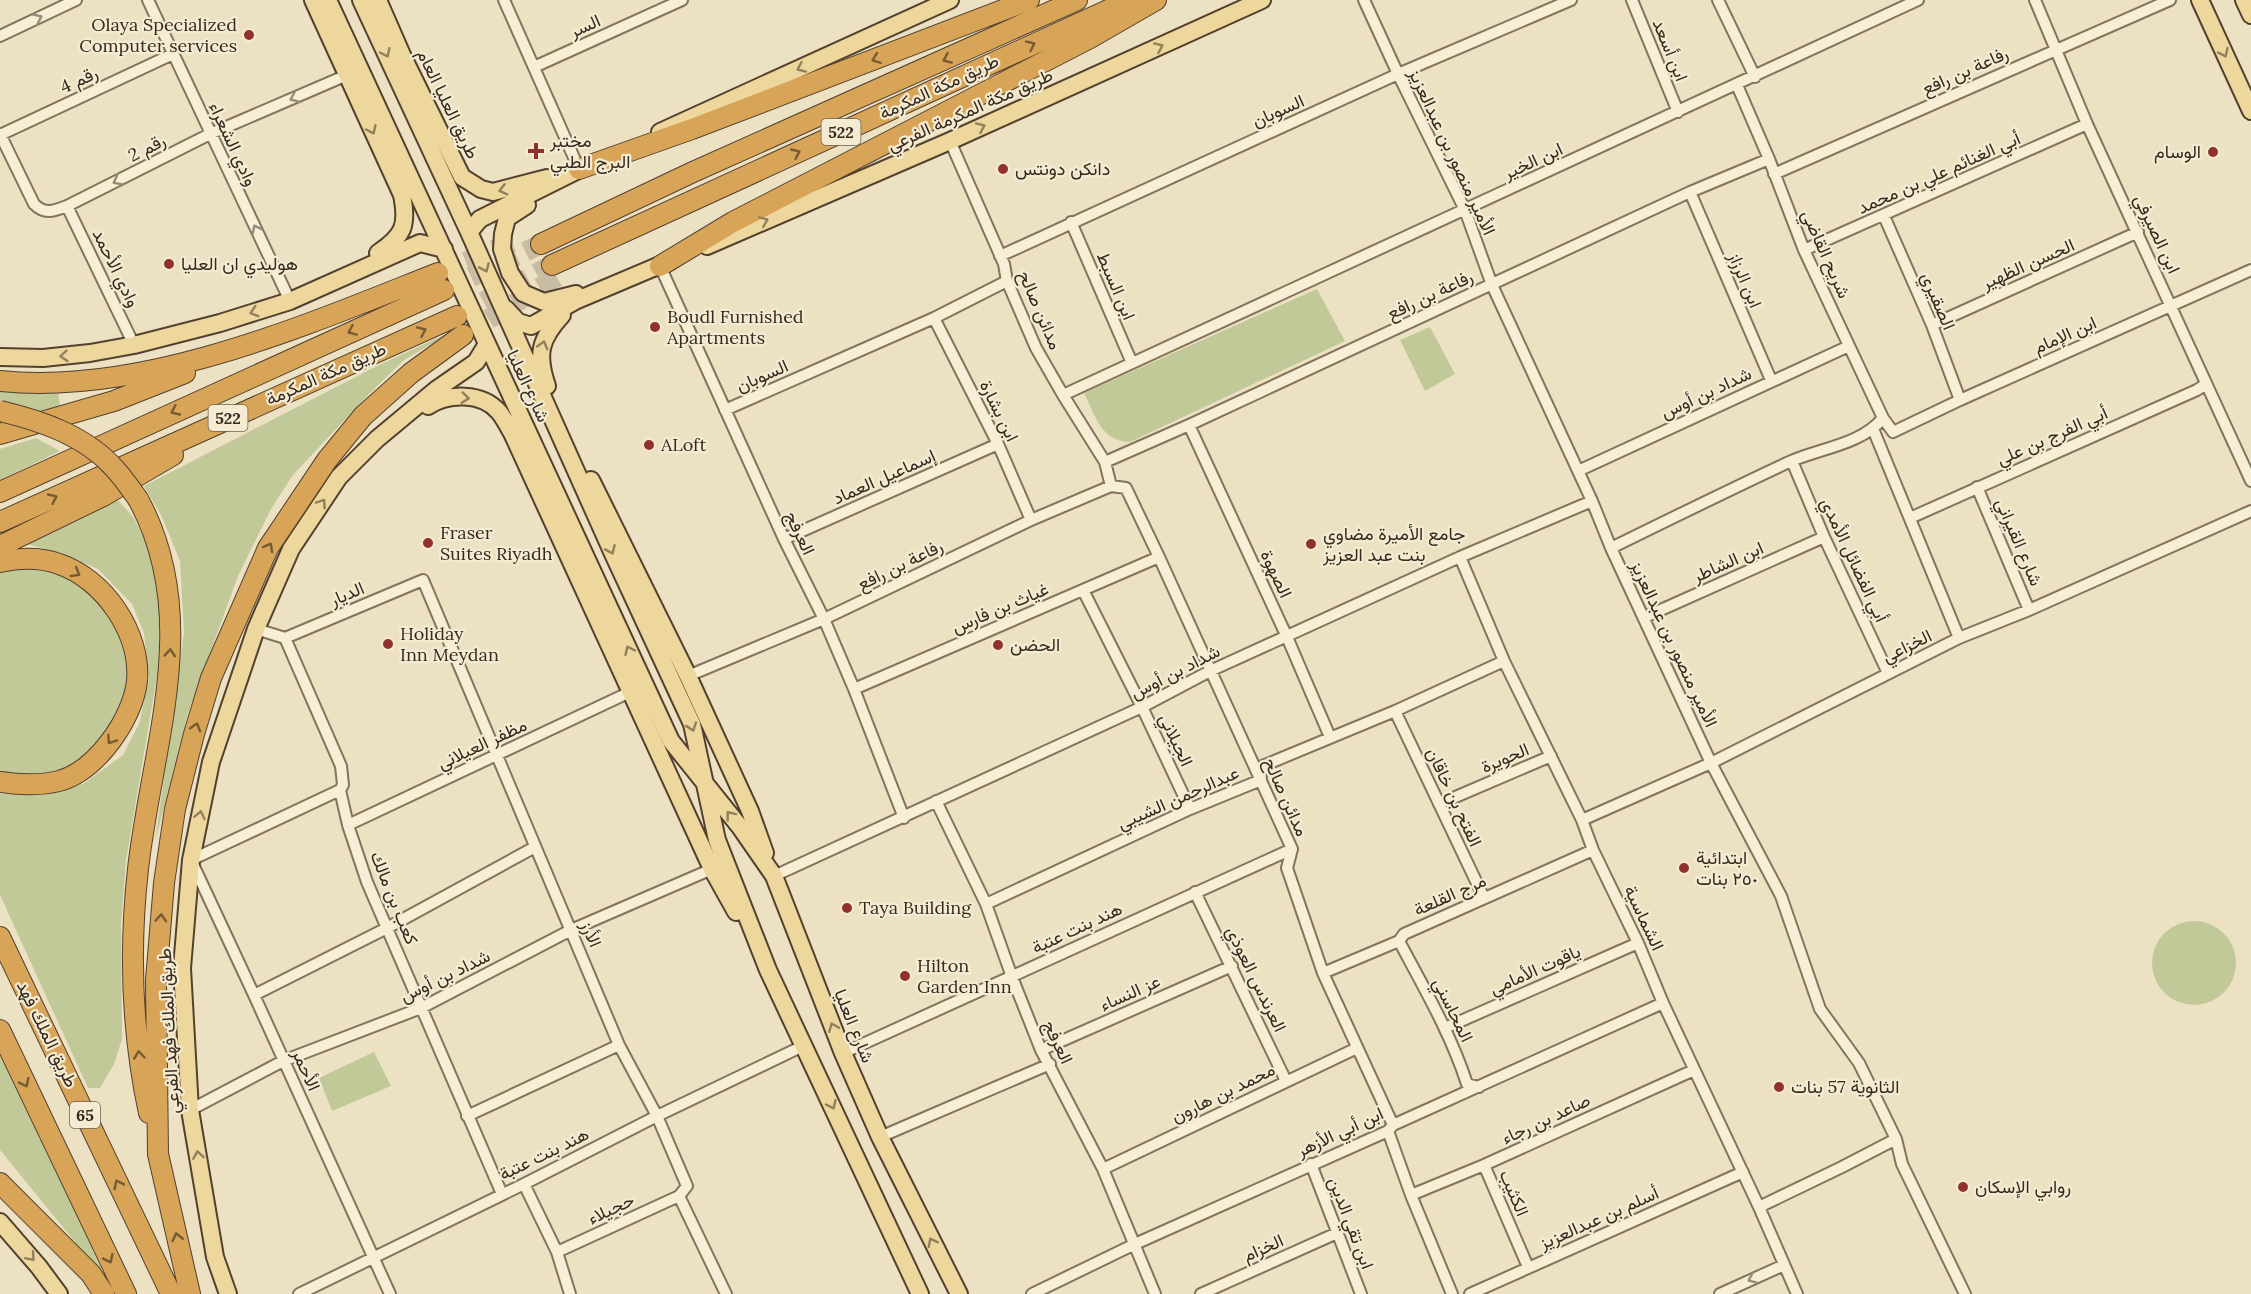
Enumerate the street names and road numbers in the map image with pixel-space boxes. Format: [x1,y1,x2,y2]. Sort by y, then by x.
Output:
street label: السر [565,9,604,43]
street label: ابن أسعد [1648,15,1693,84]
street label: رفاعة بن رافع [1918,41,2012,101]
street label: طريق العليا العام [411,45,485,163]
street label: طريق مكة المكرمة [875,49,1002,124]
street label: رقم 4 [56,61,102,99]
street label: طريق مكة المكرمة الفرعي [883,63,1058,160]
street label: الأمير منصور بن عبدالعزيز [1403,64,1501,239]
street label: السوبان [1248,89,1307,132]
street label: وادي الشعراء [200,98,263,191]
road number: 522 [822,119,860,145]
street label: أبي الغنائم علي بن محمد [1854,126,2025,222]
street label: رقم 2 [124,128,170,168]
street label: ابن الخير [1499,137,1566,185]
street label: ابن الصيرفي [2125,190,2186,279]
street label: شريح القاضي [1793,206,1856,303]
street label: وادي الأحمد [84,225,145,313]
street label: الحسن الظهير [1977,233,2078,295]
street label: ابن الرزاز [1723,247,1767,311]
street label: ابن السبط [1092,248,1141,323]
street label: رفاعة بن رافع [1383,265,1477,325]
street label: مدائن صالح [1013,267,1067,353]
street label: الصقيري [1912,268,1961,335]
street label: ابن الإمام [2030,310,2100,360]
street label: طريق مكة المكرمة [262,337,389,410]
street label: شارع العليا [501,346,555,426]
street label: السوبان [732,354,791,397]
street label: شداد بن أوس [1657,361,1755,424]
street label: ابن بشارة [975,376,1024,445]
street label: أبي الفرج بن علي [1993,401,2113,474]
road number: 522 [208,405,248,431]
street label: إسماعيل العماد [829,444,939,510]
street label: أبي الفضائل الأمدي [1812,494,1893,627]
street label: شارع القيراني [1987,494,2048,591]
street label: العرفج [779,507,821,559]
street label: رفاعة بن رافع [853,534,947,596]
street label: ابن الشاطر [1688,536,1767,588]
street label: الصهوة [1255,546,1297,601]
street label: الأمير منصور بن عبدالعزيز [1625,556,1723,731]
street label: الديار [325,576,368,611]
street label: غياث بن فارس [948,577,1052,638]
street label: الخزاعي [1878,624,1937,671]
street label: شداد بن أوس [1126,639,1224,704]
street label: الجيلاني [1151,710,1199,772]
street label: مظفر العيلاني [433,713,532,778]
street label: الحويرة [1477,737,1532,778]
street label: الفتح بن خاقان [1421,744,1487,850]
street label: مدائن صالح [1258,754,1314,840]
street label: عبدالرحمن الشيبي [1113,760,1244,838]
street label: كعب بن مالك [365,848,424,948]
street label: مرج القلعة [1410,868,1490,922]
street label: الشماسية [1619,881,1670,954]
street label: هند بنت عتبة [1028,897,1126,958]
street label: الأرز [575,916,607,950]
street label: العرندس العوذي [1217,922,1292,1037]
street label: ياقوت الأمامي [1486,939,1586,1004]
street label: شداد بن أوس [396,944,494,1007]
street label: طريق الملك فهد الفرعي [153,947,188,1114]
street label: عز النساء [1096,969,1164,1016]
street label: المحاسني [1424,974,1479,1047]
street label: طريق الملك فهد [12,977,83,1091]
street label: شارع العليا [828,986,880,1066]
street label: العرفج [1037,1016,1079,1068]
street label: الأحمر [287,1044,326,1094]
street label: محمد بن هارون [1167,1057,1279,1128]
street label: صاعد بن رجاء [1498,1088,1594,1149]
street label: ابن أبي الأزهر [1292,1101,1389,1166]
road number: 65 [70,1102,100,1128]
street label: هند بنت عتبة [495,1122,592,1185]
street label: الكثيب [1494,1166,1534,1220]
street label: ابن تقي الدين [1320,1174,1380,1274]
street label: أسلم بن عبدالعزيز [1535,1181,1662,1255]
street label: حجيلاء [584,1188,638,1229]
street label: الخزام [1239,1228,1287,1268]

